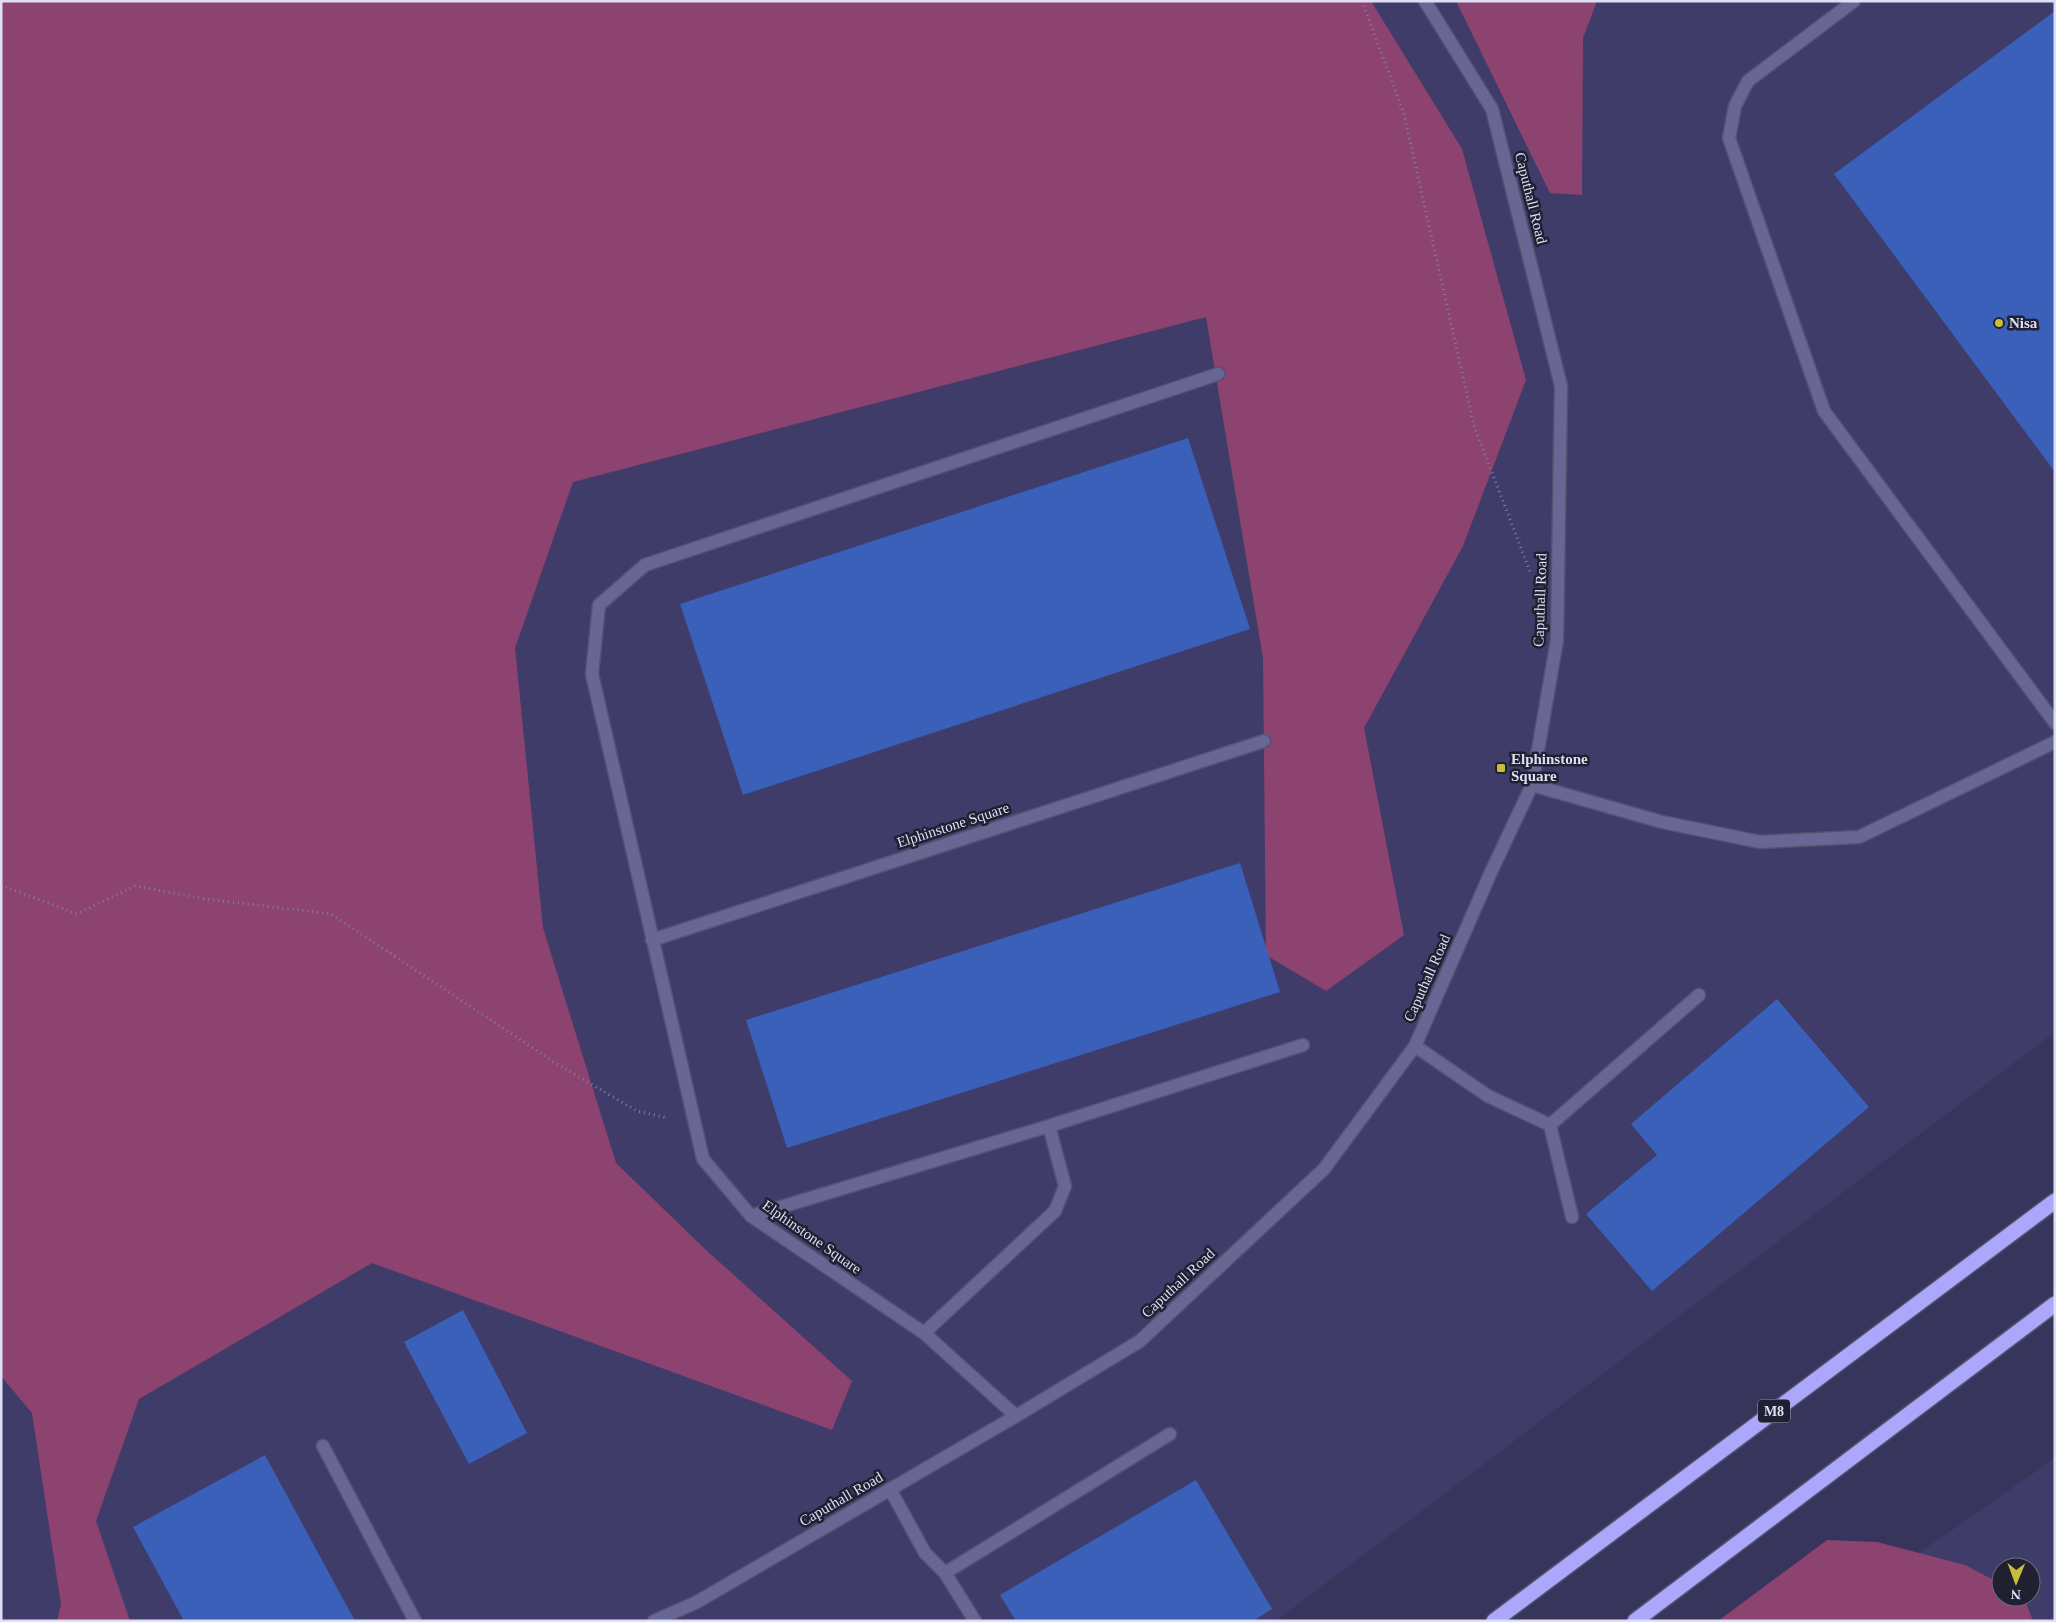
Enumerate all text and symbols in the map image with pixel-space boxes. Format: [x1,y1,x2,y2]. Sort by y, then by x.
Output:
street label: Caputhall Road [1512,151,1550,246]
place label: Nisa [2009,315,2038,331]
marker: Nisa [1993,317,2005,329]
street label: Caputhall Road [1530,552,1550,647]
place label: Elphinstone Square [1511,751,1588,784]
marker: Elphinstone Square [1495,762,1507,774]
street label: Elphinstone Square [895,799,1011,851]
street label: Caputhall Road [1401,931,1454,1024]
street label: Elphinstone Square [759,1197,865,1277]
street label: Caputhall Road [1138,1245,1218,1321]
road number: M8 [1758,1400,1790,1422]
street label: Caputhall Road [796,1468,886,1529]
north arrow [1991,1557,2041,1607]
text: N [2011,1587,2021,1602]

